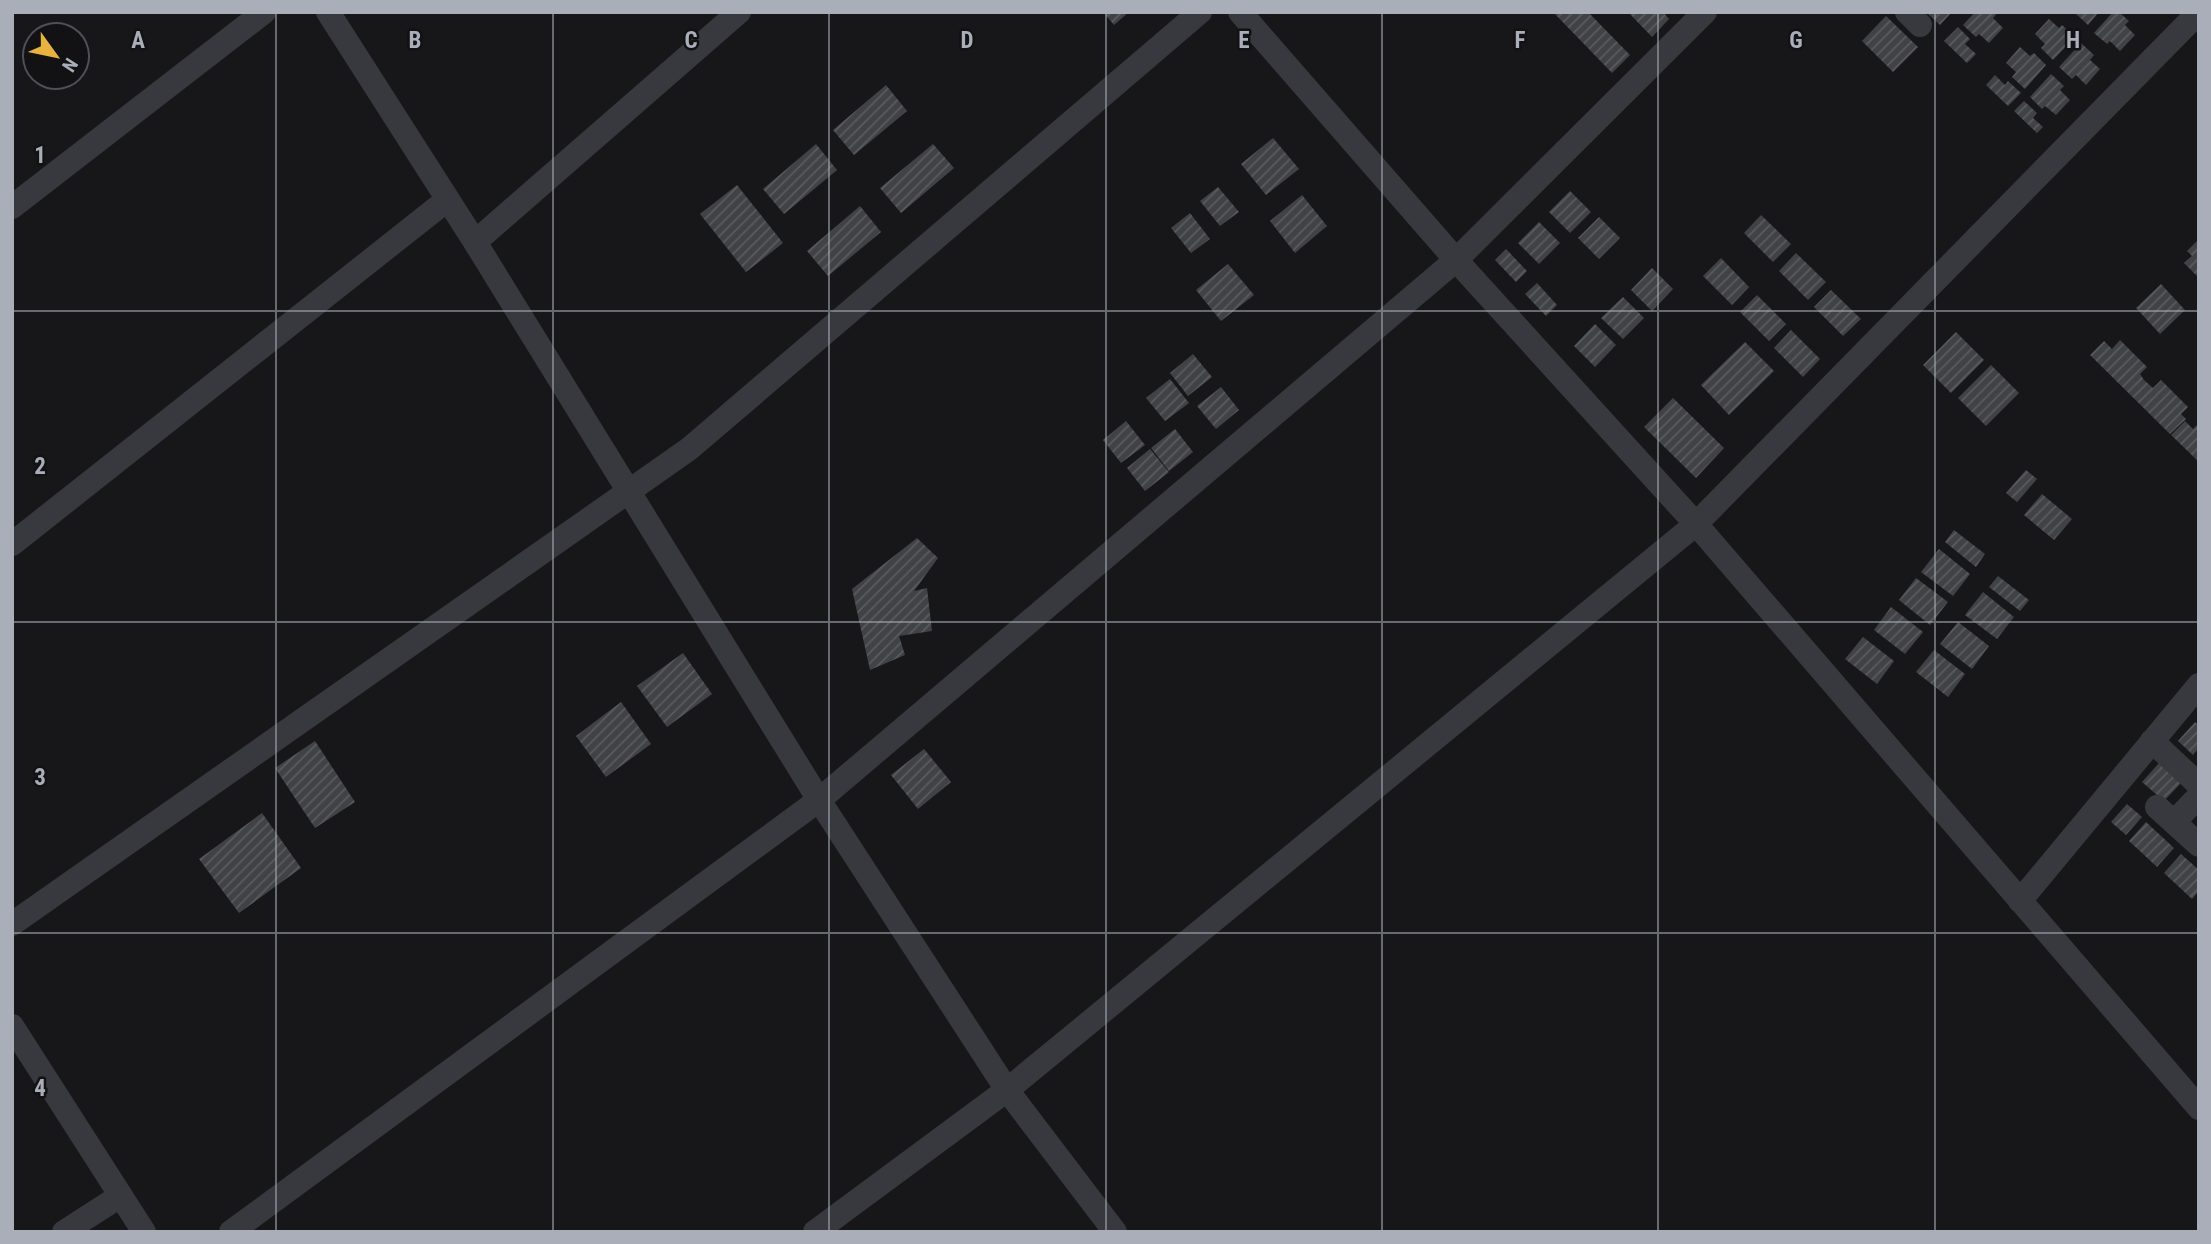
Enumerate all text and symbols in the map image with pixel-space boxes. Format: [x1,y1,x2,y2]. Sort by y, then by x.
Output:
north arrow [21,21,91,91]
text: A [131,27,145,54]
text: B [409,27,421,54]
text: C [684,27,698,54]
text: D [961,27,974,54]
text: E [1238,27,1250,54]
text: F [1515,27,1526,54]
text: G [1789,27,1803,54]
text: H [2066,27,2080,54]
text: N [57,54,83,76]
text: 1 [34,142,46,169]
text: 2 [34,453,46,480]
text: 3 [34,764,46,791]
text: 4 [34,1075,46,1102]

